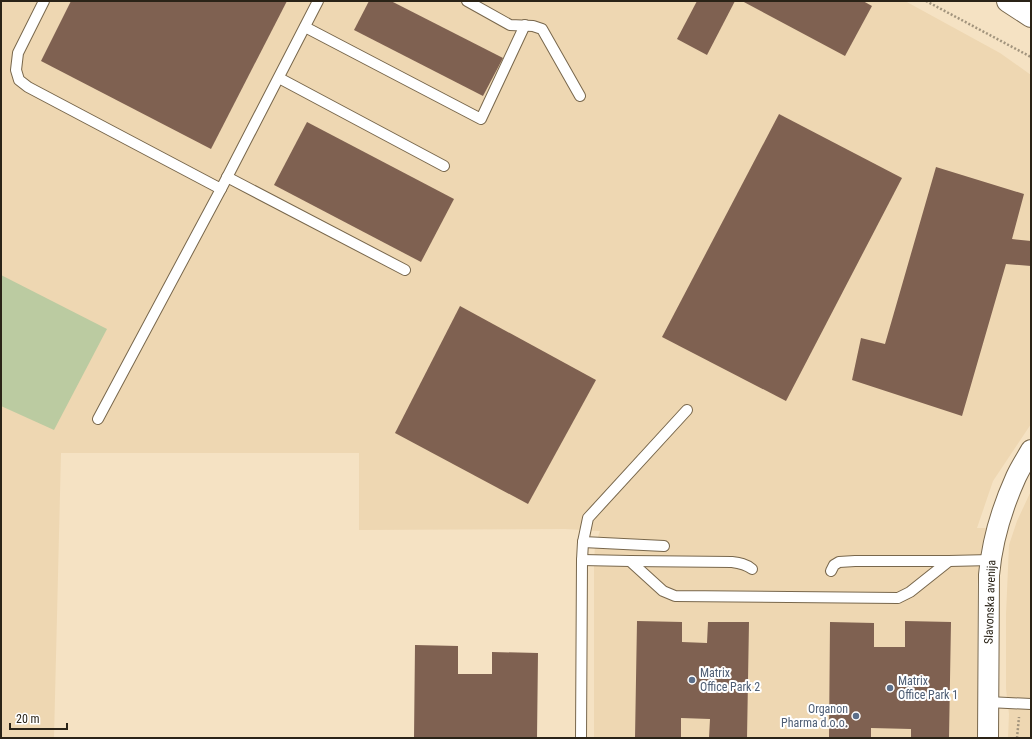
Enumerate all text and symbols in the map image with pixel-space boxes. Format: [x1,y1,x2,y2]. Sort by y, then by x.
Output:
street label: Slavonska avenija [982,559,998,644]
place label: Matrix Office Park 2 [700,666,760,694]
place label: Matrix Office Park 1 [898,674,958,702]
marker: Matrix Office Park 2 [687,675,697,685]
marker: Matrix Office Park 1 [885,683,895,693]
place label: Organon Pharma d.o.o. [781,702,848,730]
scale bar [10,705,67,731]
marker: Organon Pharma d.o.o. [851,711,861,721]
text: 20 m [16,712,40,726]

